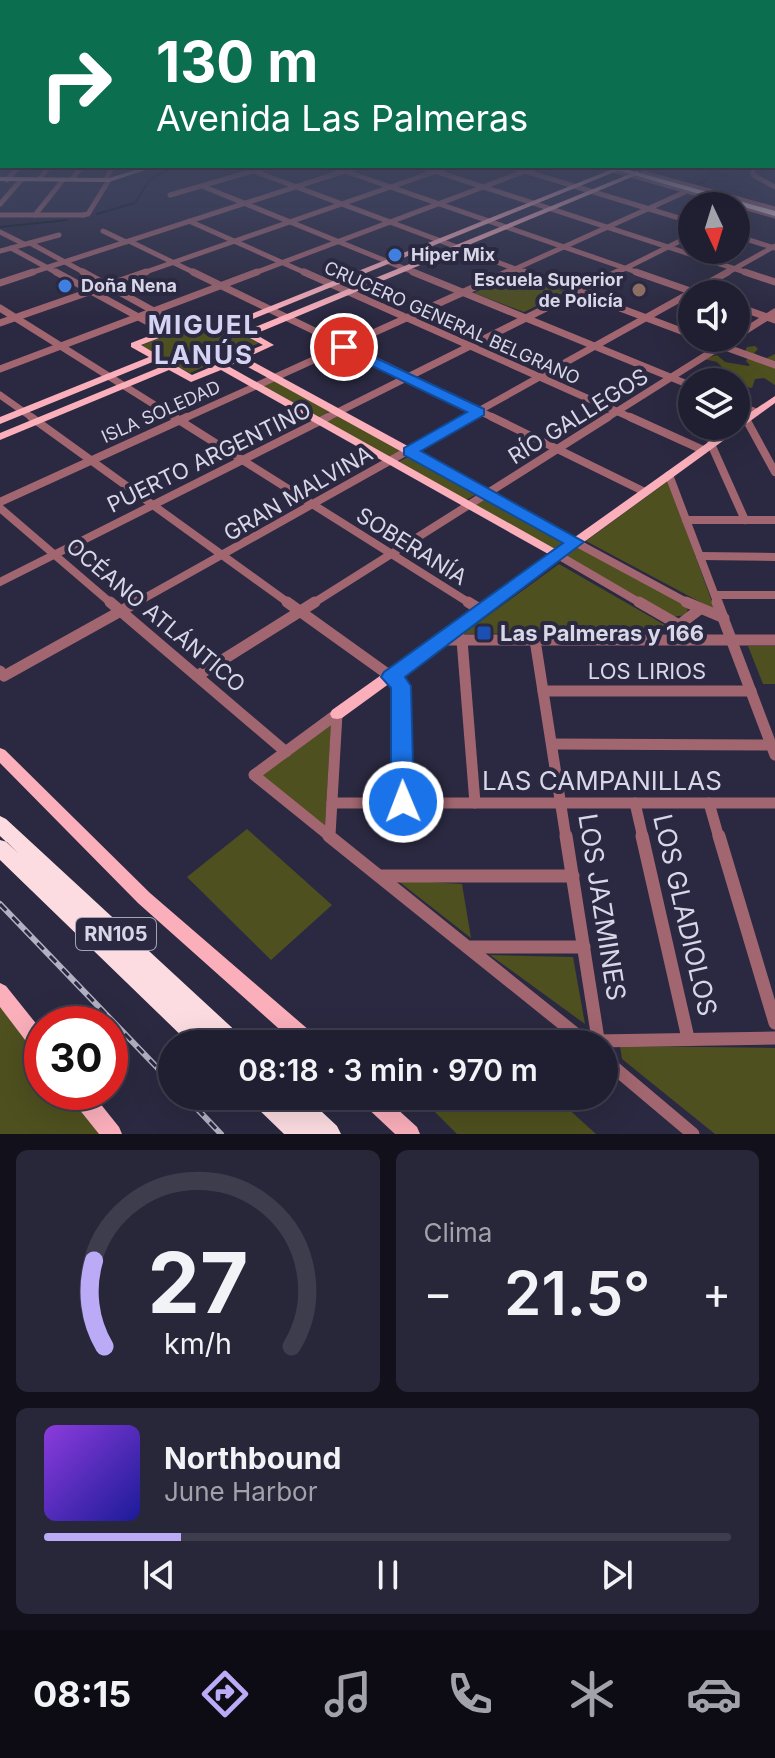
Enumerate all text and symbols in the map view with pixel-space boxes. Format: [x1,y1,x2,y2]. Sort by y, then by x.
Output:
text: 130 m [156,28,318,96]
icon: right [24,32,128,136]
text: Avenida Las Palmeras [156,96,528,140]
north arrow [678,192,750,264]
map controls [678,192,750,440]
place label: Hiper Mix [411,244,496,265]
marker: Hiper Mix [386,246,404,264]
street label: CRUCERO GENERAL BELGRANO [321,257,583,389]
place label: Escuela Superior de Policía [474,269,623,311]
place label: Doña Nena [81,275,177,296]
marker: Doña Nena [56,277,74,295]
button: sound [678,280,750,352]
marker: Escuela Superior de Policía [630,281,648,299]
district label: MIGUEL LANÚS [148,309,260,370]
pin [310,313,378,381]
icon: arrive [322,325,366,369]
street label: RÍO GALLEGOS [503,363,653,469]
button: layers [678,368,750,440]
street label: ISLA SOLEDAD [98,376,224,447]
street label: PUERTO ARGENTINO [103,396,315,518]
street label: GRAN MALVINA [219,440,377,546]
street label: SOBERANÍA [352,502,472,590]
street label: OCÉANO ATLÁNTICO [61,533,251,697]
place label: Las Palmeras y 166 [500,620,704,646]
marker: Las Palmeras y 166 [475,624,493,642]
street label: LOS LIRIOS [588,658,706,684]
position arrow [361,760,445,844]
street label: LAS CAMPANILLAS [482,765,722,796]
street label: LOS JAZMINES [572,811,633,1003]
street label: LOS GLADIOLOS [647,811,724,1019]
road number: RN105 [76,918,156,950]
speed limit sign: 30 [24,1006,128,1110]
text: 08:18 · 3 min · 970 m [238,1052,538,1088]
text: Clima [424,1217,492,1248]
text: 27 [147,1232,248,1333]
text: 21.5° [504,1257,650,1329]
text: − [424,1266,453,1320]
text: + [702,1266,731,1320]
text: km/h [164,1326,232,1361]
text: Northbound [164,1440,341,1476]
text: June Harbor [164,1476,317,1507]
icon: previous [137,1553,181,1597]
icon: pause [366,1553,410,1597]
icon: next [595,1553,639,1597]
icon: directions [197,1666,253,1722]
icon: music [320,1666,376,1722]
icon: phone [442,1666,498,1722]
icon: climate [564,1666,620,1722]
icon: car [686,1666,742,1722]
text: 08:15 [33,1672,131,1716]

